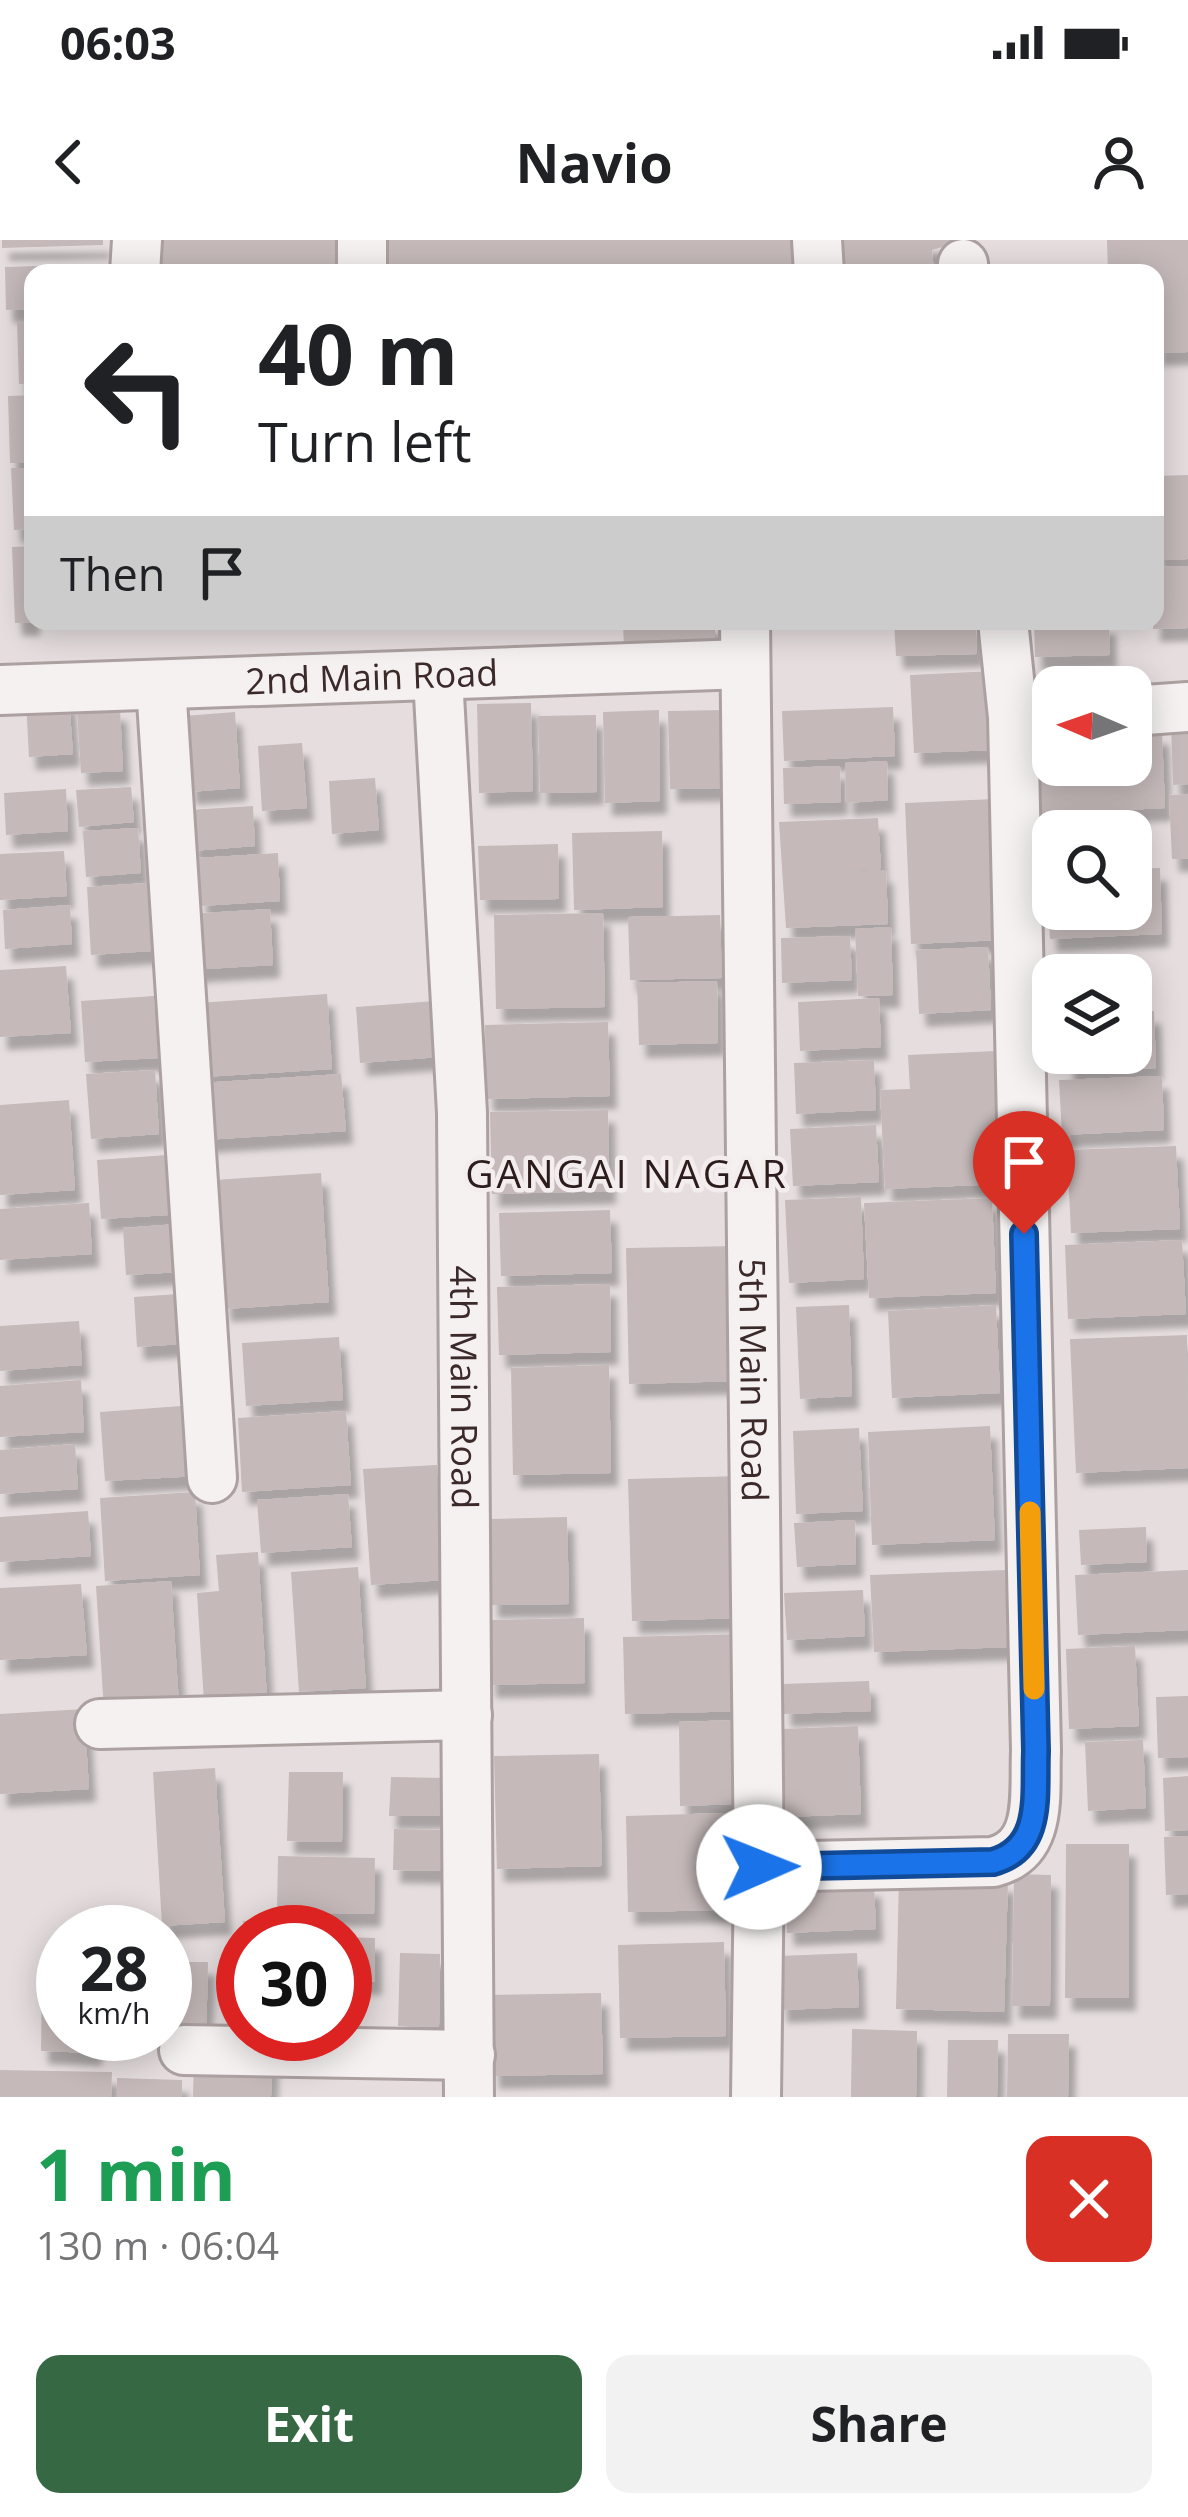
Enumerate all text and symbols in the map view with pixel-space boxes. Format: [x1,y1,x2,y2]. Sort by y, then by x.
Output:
text: 06:03 [60,12,176,73]
text: Navio [515,125,673,199]
icon: back [36,129,102,195]
icon: person [1086,129,1152,195]
text: 40 m [258,295,458,410]
icon: left [60,312,216,468]
text: Turn left [258,404,471,478]
icon: arrive [189,540,255,606]
text: Then [60,543,165,604]
street label: 2nd Main Road [245,648,499,705]
north arrow [1032,666,1152,786]
map controls [1032,666,1152,1074]
button: search [1032,810,1152,930]
button: layers [1032,954,1152,1074]
pin [973,1111,1075,1234]
icon: arrive [991,1129,1057,1195]
district label: GANGAI NAGAR [465,1146,789,1199]
street label: 5th Main Road [728,1258,780,1502]
street label: 4th Main Road [439,1265,490,1509]
position arrow [696,1804,822,1930]
speed limit sign: 30 [216,1905,372,2061]
text: 28 [80,1927,148,2009]
text: km/h [78,1992,150,2033]
text: 1 min [36,2124,236,2222]
button: close [1026,2136,1152,2262]
text: 130 m · 06:04 [36,2218,279,2271]
button: Exit [36,2355,582,2493]
button: Share [606,2355,1152,2493]

